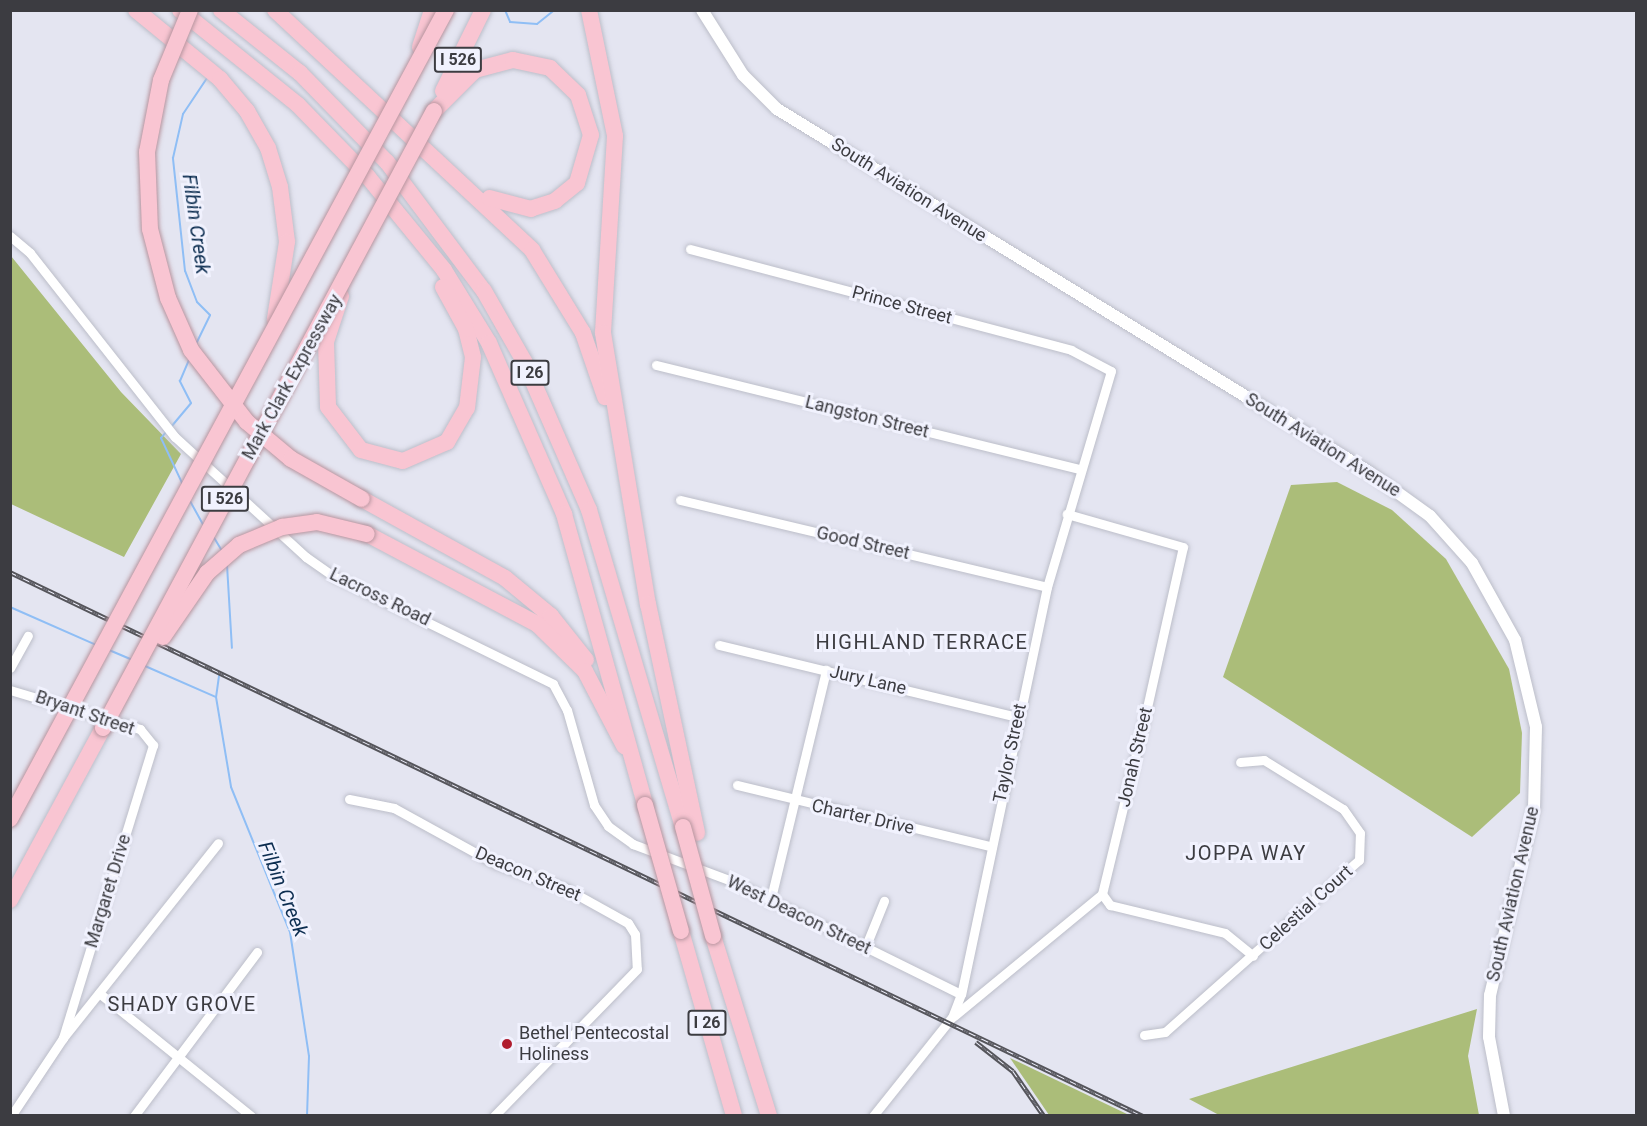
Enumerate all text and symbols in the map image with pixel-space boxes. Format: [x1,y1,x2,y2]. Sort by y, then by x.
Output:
road number: I 526 [432,47,484,73]
street label: South Aviation Avenue [827,133,991,247]
water label: Filbin Creek [177,172,215,276]
street label: Prince Street [850,281,954,329]
street label: Mark Clark Expressway [238,291,346,463]
road number: I 26 [509,360,551,386]
street label: South Aviation Avenue [1241,388,1405,502]
street label: Langston Street [803,391,931,443]
road number: I 526 [200,486,250,512]
street label: Good Street [814,522,912,564]
street label: Lacross Road [326,563,434,631]
district label: HIGHLAND TERRACE [815,630,1029,654]
street label: Jury Lane [828,661,908,699]
street label: Bryant Street [33,686,137,740]
street label: Taylor Street [989,702,1031,804]
street label: Jonah Street [1113,705,1157,809]
street label: Charter Drive [810,795,916,839]
street label: South Aviation Avenue [1482,804,1544,984]
street label: Margaret Drive [80,832,136,950]
water label: Filbin Creek [253,838,313,940]
district label: JOPPA WAY [1185,841,1307,865]
street label: Deacon Street [472,842,584,906]
street label: Celestial Court [1255,861,1357,955]
street label: West Deacon Street [723,871,875,959]
district label: SHADY GROVE [107,992,257,1016]
road number: I 26 [686,1010,728,1036]
place label: Bethel Pentecostal Holiness [519,1023,669,1066]
marker: Bethel Pentecostal Holiness [500,1037,514,1051]

